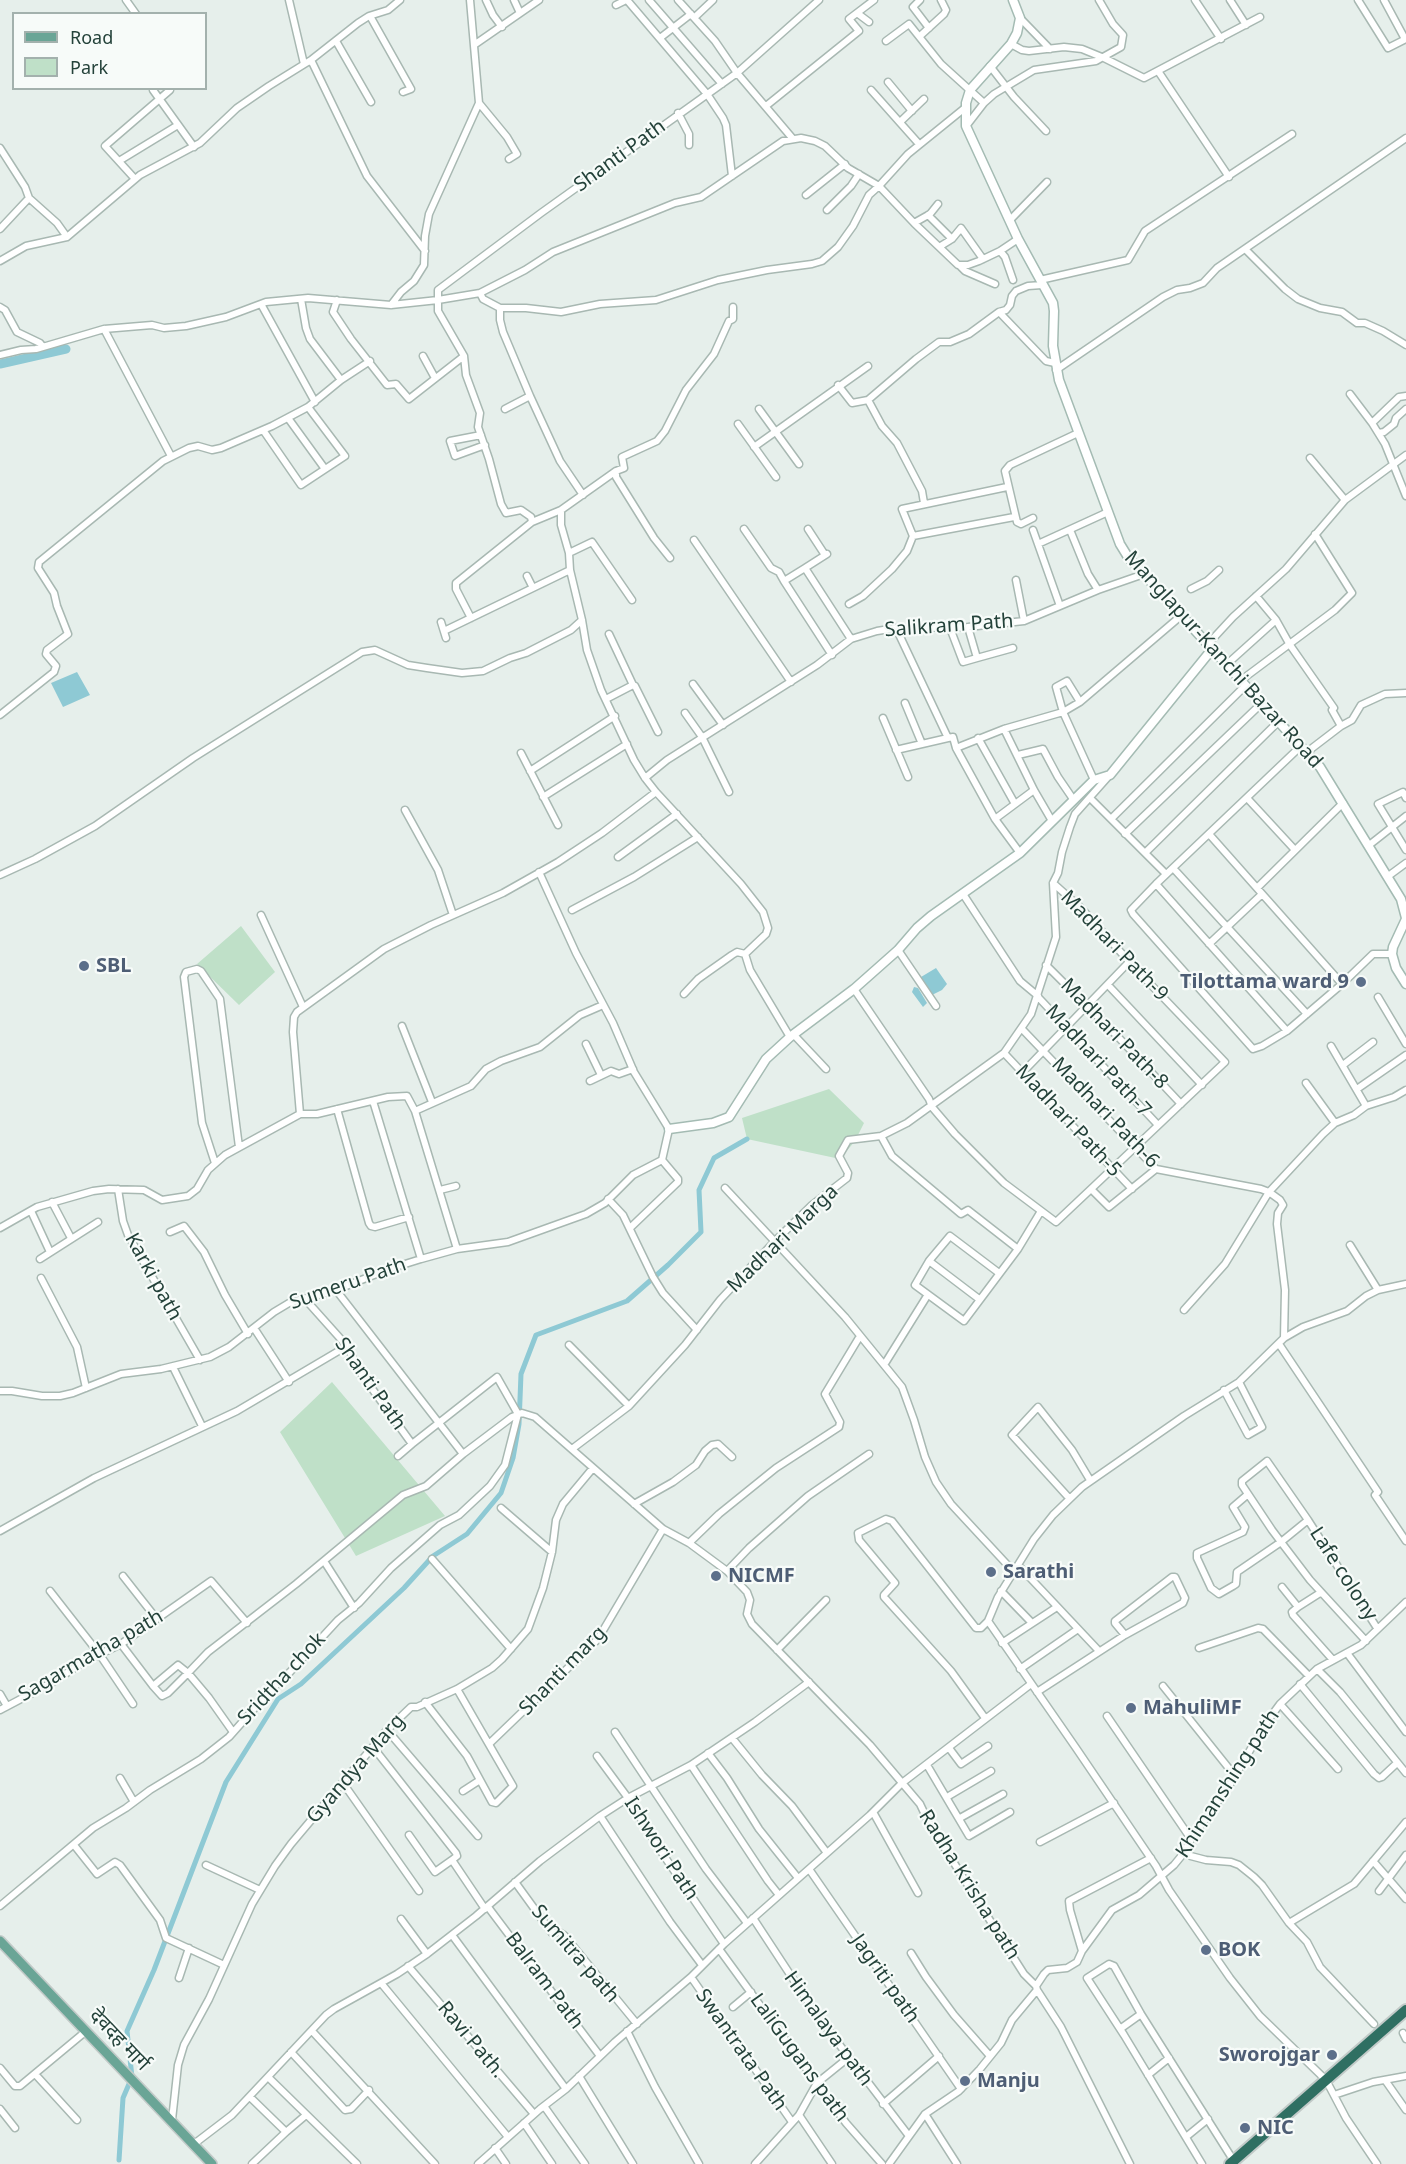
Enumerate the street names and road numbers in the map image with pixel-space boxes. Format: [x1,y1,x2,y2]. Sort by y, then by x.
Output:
street label: Shanti Path [570,115,670,197]
street label: Manglapur-Kanchi Bazar Road [1119,546,1327,774]
street label: Salikram Path [884,610,1014,642]
street label: Madhari Path-9 [1055,886,1173,1006]
street label: Madhari Path-8 [1055,974,1173,1094]
street label: Madhari Path-7 [1040,1000,1156,1122]
street label: Madhari Path-6 [1046,1053,1164,1173]
street label: Madhari Path-5 [1010,1060,1126,1182]
street label: Madhari Marga [723,1180,843,1298]
street label: Karki path [119,1229,187,1325]
street label: Sumeru Path [286,1253,410,1315]
street label: Shanti Path [329,1333,411,1435]
street label: Lafe colony [1304,1523,1382,1625]
street label: Sagarmatha path [14,1605,168,1707]
street label: Shanti marg [515,1621,611,1721]
street label: Sridtha chok [233,1628,331,1730]
street label: Khimanshing path [1171,1705,1285,1863]
street label: Gyandya Marg [302,1709,410,1829]
street label: Ishwori Path [619,1793,703,1905]
street label: Radha Krisha path [913,1806,1025,1964]
street label: Sumitra path [526,1900,624,2008]
street label: Balram Path [500,1928,588,2034]
street label: Jagriti path [846,1930,924,2028]
street label: Himalaya path [778,1967,878,2091]
street label: Swantrata Path [690,1984,792,2116]
street label: LaliGugans path [744,1989,854,2127]
street label: Ravi Path. [432,1997,510,2083]
street label: देवदह मार्ग [84,2004,154,2076]

